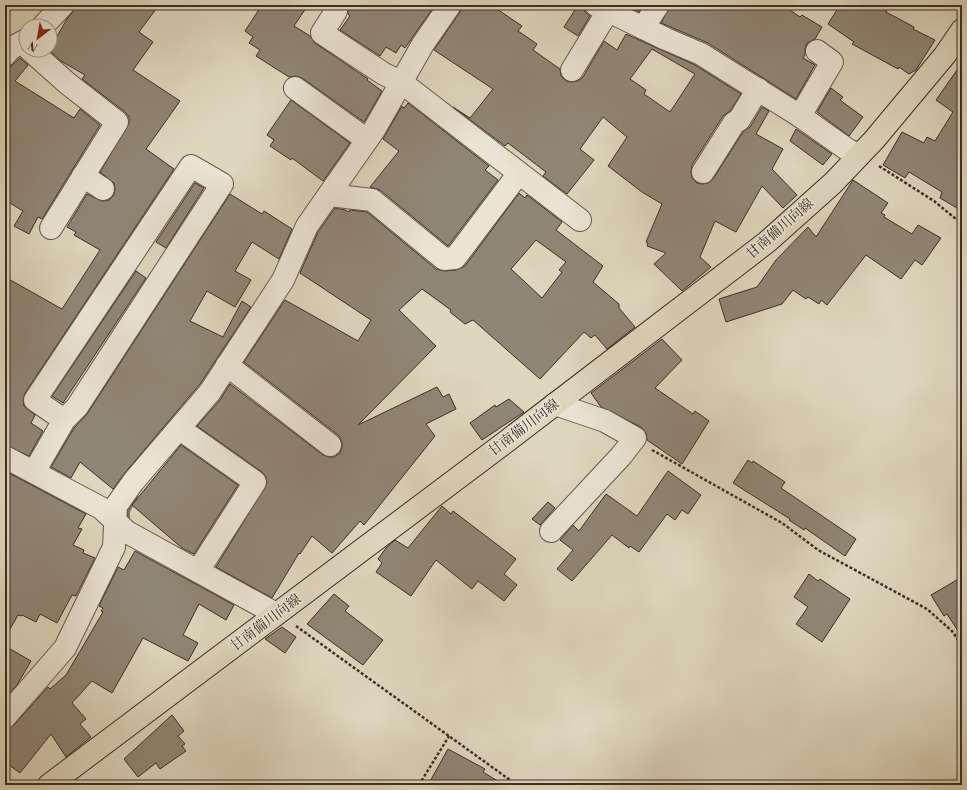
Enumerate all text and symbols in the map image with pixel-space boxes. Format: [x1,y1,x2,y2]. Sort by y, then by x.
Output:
north arrow [18,18,58,58]
text: N [26,37,41,54]
street label: 甘南備川向線 [742,195,818,263]
street label: 甘南備川向線 [485,396,563,460]
street label: 甘南備川向線 [227,591,305,655]

